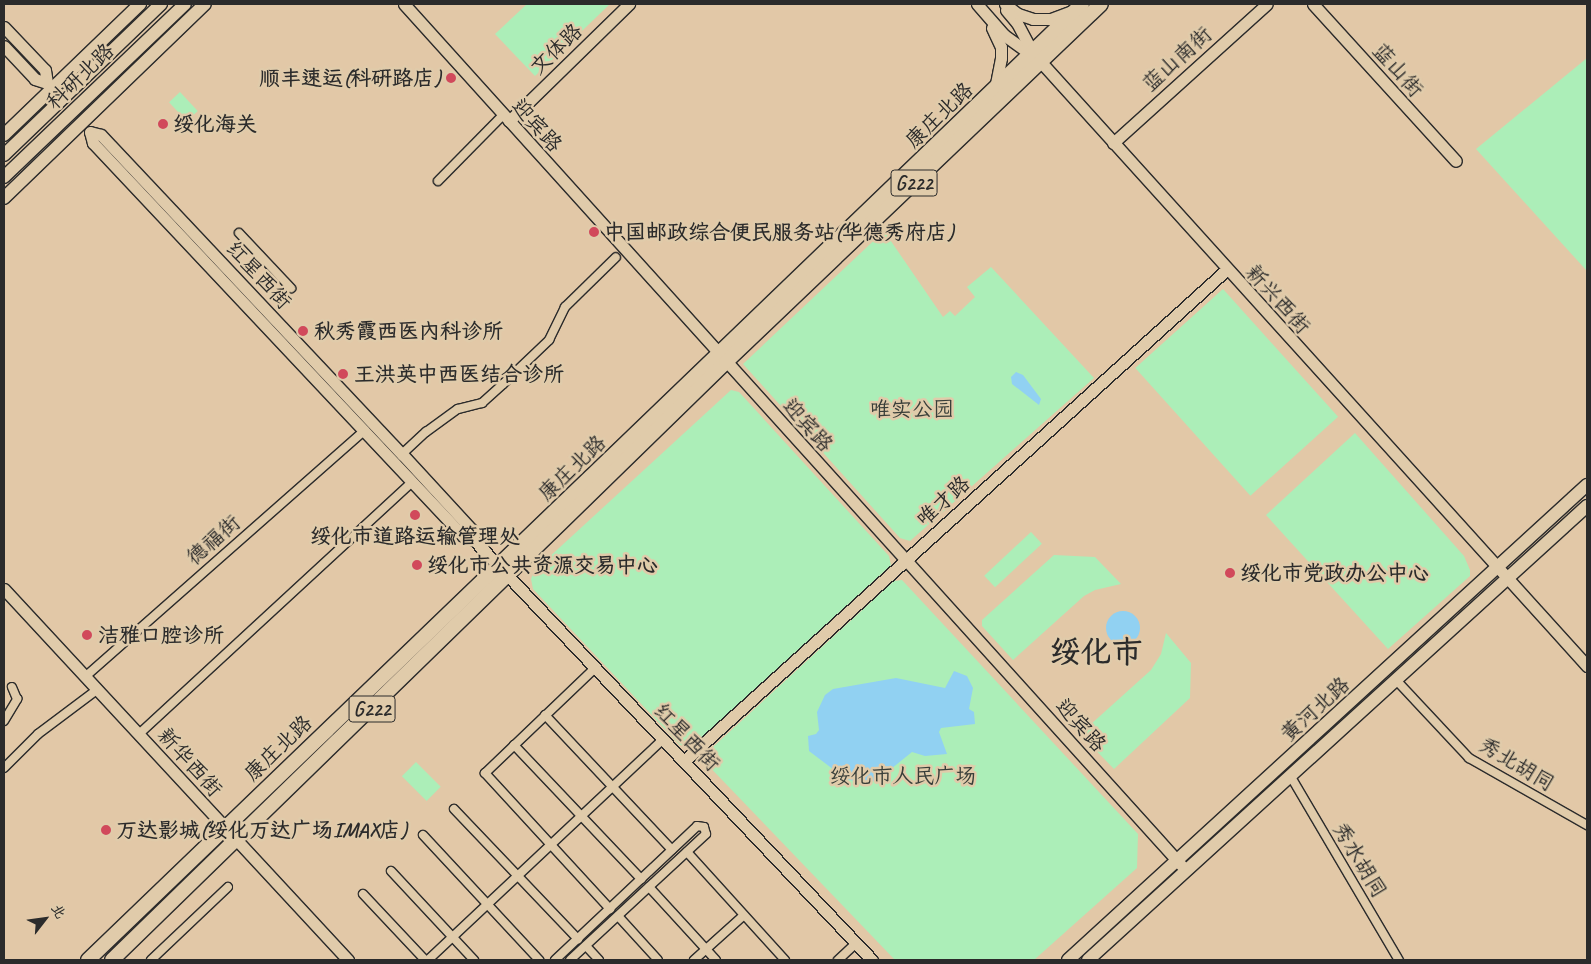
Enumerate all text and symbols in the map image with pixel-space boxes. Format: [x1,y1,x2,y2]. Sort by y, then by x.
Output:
street label: 文体路 [525,18,587,80]
street label: 蓝山南街 [1137,22,1217,96]
street label: 科研北路 [41,38,119,114]
street label: 蓝山街 [1368,38,1428,102]
place label: 顺丰速运(科研路店) [259,65,441,91]
marker: 顺丰速运(科研路店) [445,72,457,84]
street label: 康庄北路 [900,77,978,153]
street label: 迎宾路 [507,93,567,157]
place label: 绥化海关 [173,111,257,137]
marker: 绥化海关 [157,118,169,130]
road number: G222 [890,166,938,200]
place label: 中国邮政综合便民服务站(华德秀府店) [604,219,954,245]
marker: 中国邮政综合便民服务站(华德秀府店) [588,226,600,238]
street label: 红星西街 [221,236,297,314]
street label: 新兴西街 [1241,259,1315,339]
place label: 秋秀霞西医内科诊所 [314,318,503,344]
marker: 秋秀霞西医内科诊所 [296,324,310,338]
place label: 王洪英中西医结合诊所 [354,361,564,387]
marker: 王洪英中西医结合诊所 [336,367,350,381]
street label: 迎宾路 [778,393,838,457]
park label: 唯实公园 [870,396,954,422]
street label: 康庄北路 [533,430,611,506]
street label: 唯才路 [911,471,975,531]
marker: 绥化市道路运输管理处 [409,509,421,521]
street label: 德福街 [181,510,245,570]
place label: 绥化市道路运输管理处 [310,523,520,549]
place label: 绥化市公共资源交易中心 [427,552,658,578]
marker: 绥化市公共资源交易中心 [411,559,423,571]
place label: 绥化市党政办公中心 [1240,560,1429,586]
marker: 绥化市党政办公中心 [1224,567,1236,579]
place label: 洁雅口腔诊所 [98,622,224,648]
marker: 洁雅口腔诊所 [80,628,94,642]
district label: 绥化市 [1050,633,1142,671]
street label: 黄河北路 [1275,672,1355,746]
road number: G222 [348,692,396,726]
street label: 迎宾路 [1051,693,1111,757]
street label: 红星西街 [649,698,725,776]
street label: 康庄北路 [239,710,317,786]
street label: 新华西街 [153,722,227,802]
street label: 秀北胡同 [1475,732,1559,796]
park label: 绥化市人民广场 [830,763,976,789]
place label: 万达影城(绥化万达广场IMAX店) [116,817,407,843]
street label: 秀水胡同 [1328,818,1392,902]
marker: 万达影城(绥化万达广场IMAX店) [100,824,112,836]
north arrow [20,894,70,944]
text: 北 [48,901,69,922]

